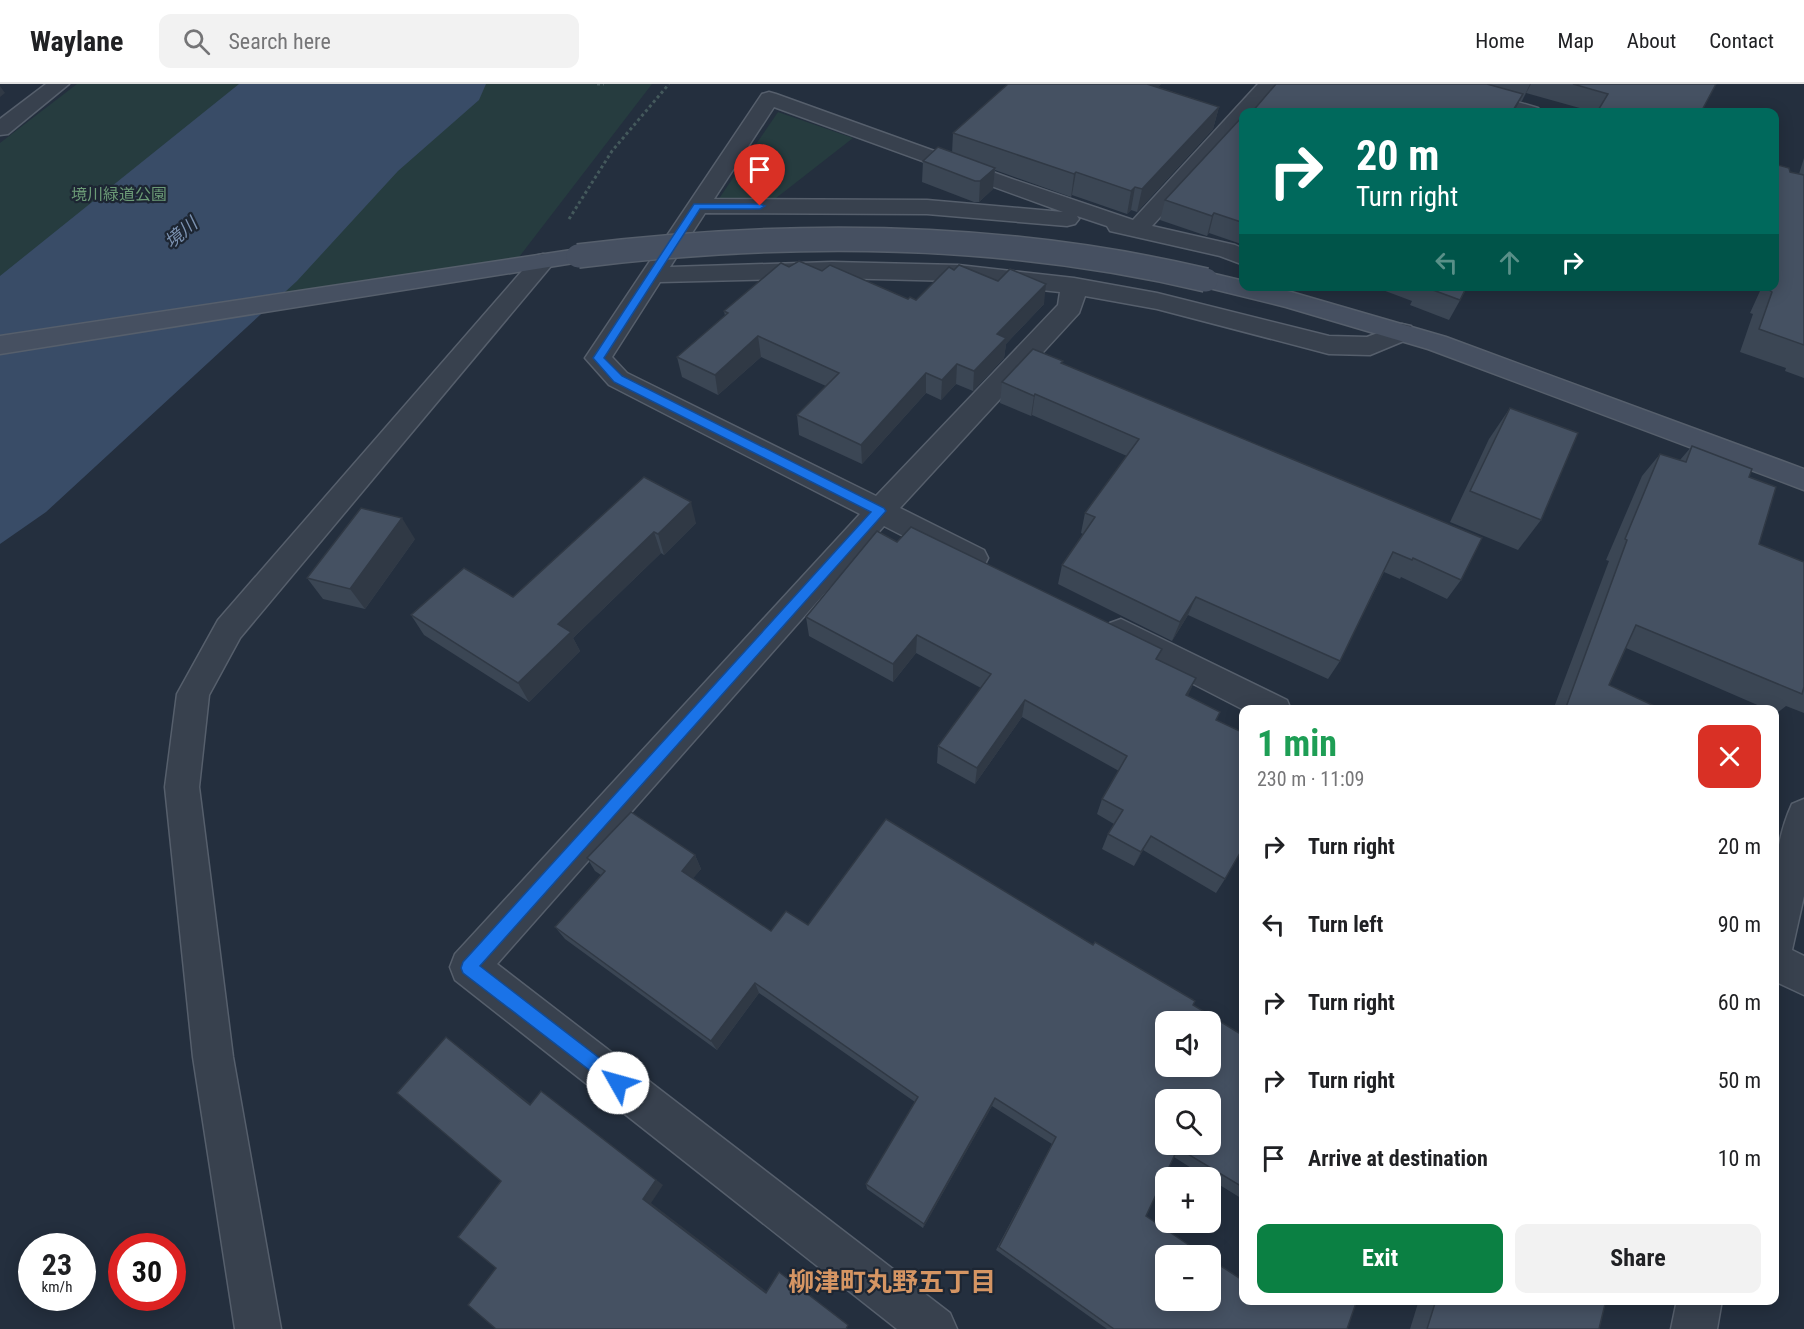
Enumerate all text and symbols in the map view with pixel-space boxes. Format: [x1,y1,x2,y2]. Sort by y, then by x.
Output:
search box [159,14,579,68]
text: Waylane [30,25,123,58]
icon: search [180,25,213,58]
text: Search here [228,29,331,54]
text: Home [1475,29,1525,53]
text: Map [1558,29,1594,53]
text: About [1627,29,1676,53]
text: Contact [1709,29,1774,53]
text: 20 m [1356,131,1439,180]
icon: right [1257,132,1335,210]
pin [734,144,785,206]
icon: arrive [743,153,776,186]
text: Turn right [1356,181,1458,213]
park label: 境川緑道公園 [71,185,167,204]
water label: 境川 [160,212,203,252]
icon: left [1430,246,1463,279]
icon: ahead [1493,246,1526,279]
icon: right [1556,246,1589,279]
text: 1 min [1257,723,1337,765]
button: close [1698,725,1761,788]
text: 230 m · 11:09 [1257,767,1364,791]
icon: right [1257,830,1290,863]
text: Turn right [1308,834,1395,859]
text: 20 m [1718,834,1761,859]
icon: left [1257,908,1290,941]
text: Turn left [1308,912,1383,937]
text: 90 m [1718,912,1761,937]
icon: right [1257,986,1290,1019]
text: Turn right [1308,990,1395,1015]
text: 60 m [1718,990,1761,1015]
map controls [1155,1011,1221,1311]
button: sound [1155,1011,1221,1077]
position arrow [586,1051,650,1115]
icon: right [1257,1064,1290,1097]
text: Turn right [1308,1068,1395,1093]
text: 50 m [1718,1068,1761,1093]
button: search [1155,1089,1221,1155]
icon: arrive [1257,1142,1290,1175]
text: Arrive at destination [1308,1146,1488,1171]
text: 10 m [1718,1146,1761,1171]
button: + [1155,1167,1221,1233]
button: Exit [1257,1224,1503,1293]
button: Share [1515,1224,1761,1293]
speed limit sign: 30 [108,1233,186,1311]
button: − [1155,1245,1221,1311]
text: 23 [42,1247,72,1282]
district label: 柳津町丸野五丁目 [788,1267,996,1297]
text: km/h [42,1278,72,1296]

